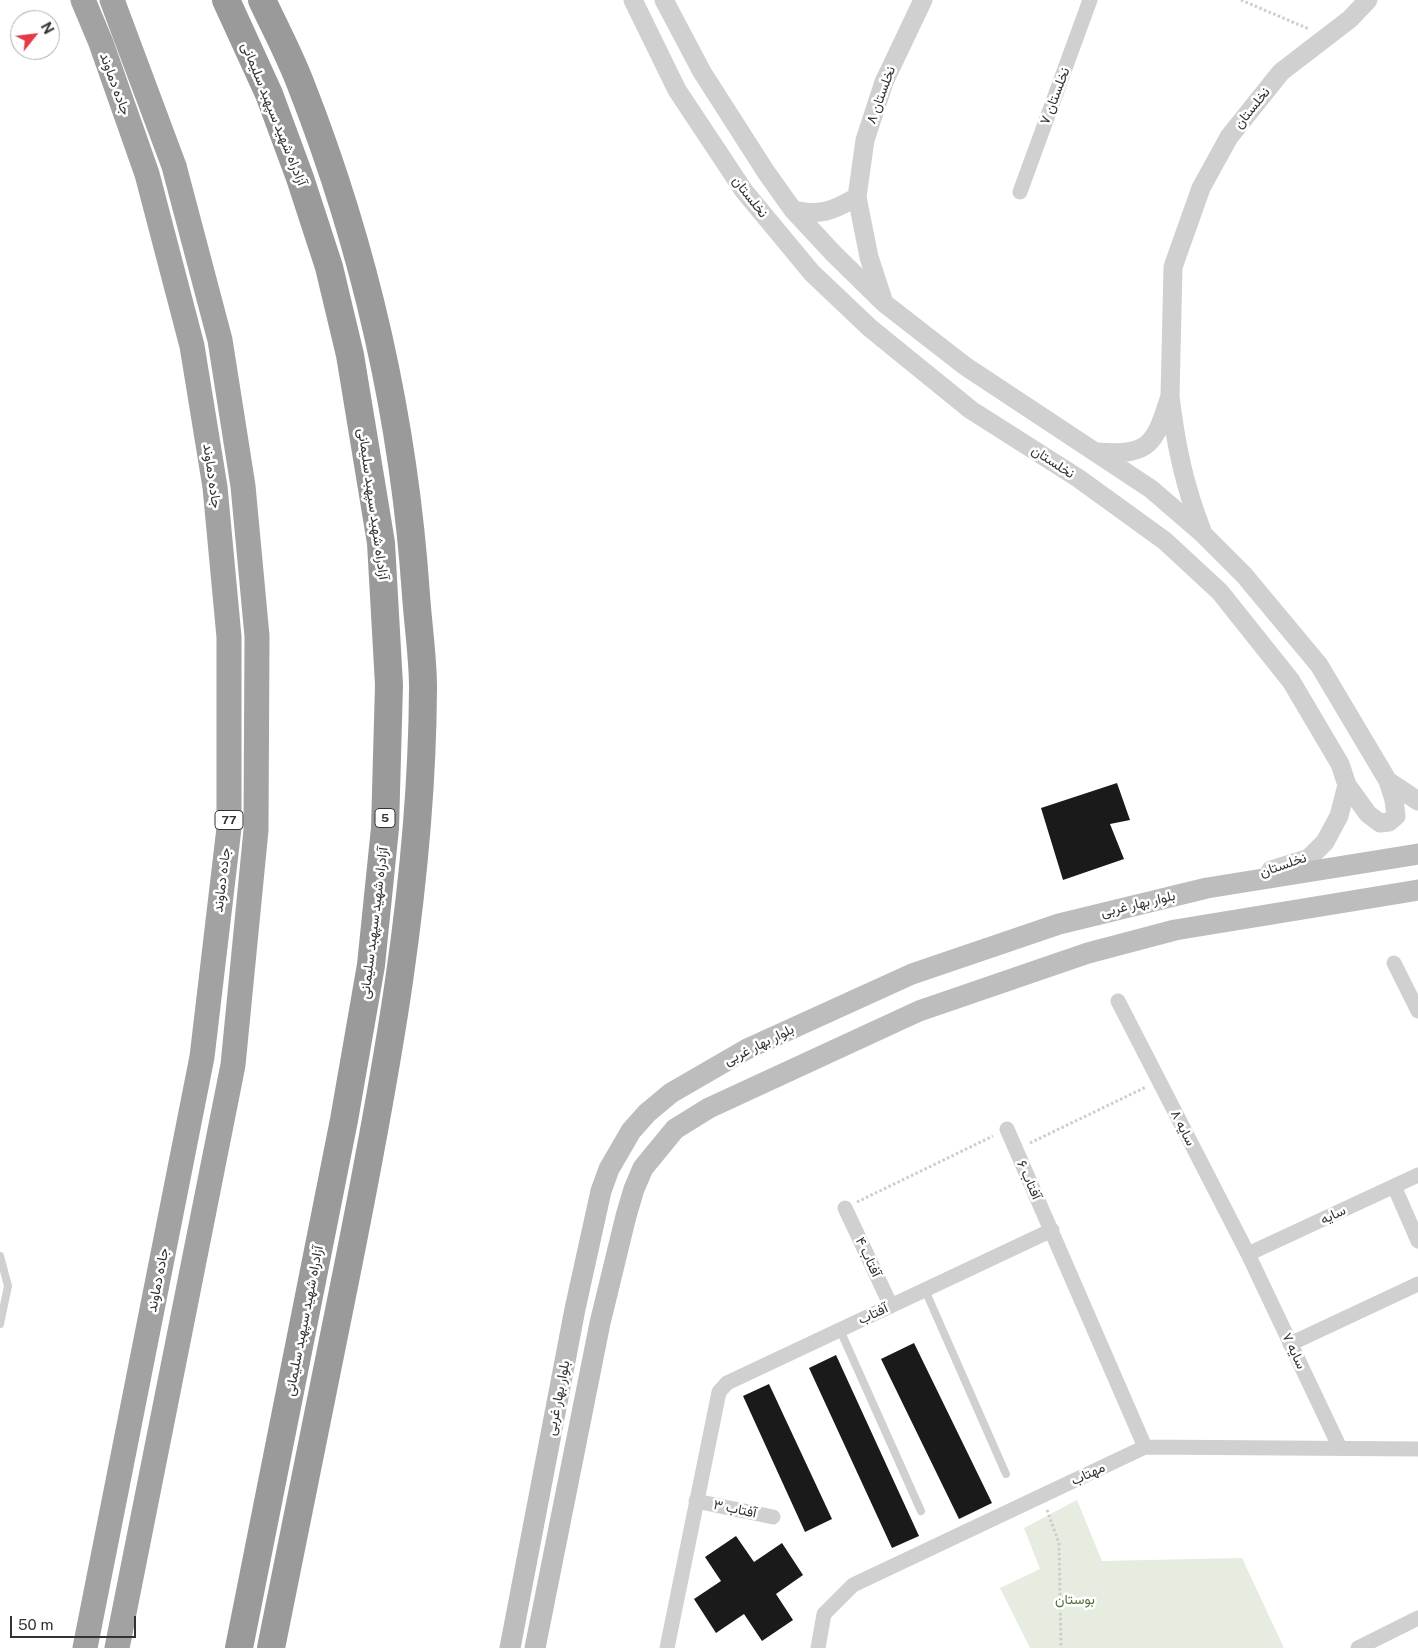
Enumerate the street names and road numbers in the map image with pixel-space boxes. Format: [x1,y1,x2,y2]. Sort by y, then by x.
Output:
street label: آزادراه شهید سپهبد سلیمانی [238,40,310,188]
street label: جاده دماوند [96,51,134,117]
street label: نخلستان ۸ [863,64,899,126]
street label: نخلستان ۷ [1036,65,1074,127]
street label: نخلستان [1230,84,1274,132]
street label: نخلستان [729,173,771,221]
street label: آزادراه شهید سپهبد سلیمانی [354,427,392,581]
street label: نخلستان [1028,442,1078,482]
street label: جاده دماوند [199,443,225,509]
road number: 5 [375,808,395,828]
road number: 77 [215,810,243,830]
street label: آزادراه شهید سپهبد سلیمانی [356,846,392,1000]
street label: جاده دماوند [210,847,234,913]
street label: نخلستان [1257,849,1309,881]
street label: بلوار بهار غربی [1099,887,1177,921]
street label: بلوار بهار غربی [721,1021,797,1069]
street label: سایه ۸ [1167,1107,1199,1149]
street label: آفتاب ۶ [1013,1158,1045,1202]
street label: سایه [1318,1202,1348,1228]
street label: آفتاب ۴ [851,1234,885,1280]
street label: آزادراه شهید سپهبد سلیمانی [281,1244,327,1398]
street label: جاده دماوند [144,1246,172,1314]
street label: آفتاب [855,1300,891,1328]
street label: سایه ۷ [1278,1330,1310,1372]
street label: بلوار بهار غربی [542,1359,574,1437]
street label: مهتاب [1068,1459,1108,1489]
street label: آفتاب ۳ [712,1496,758,1522]

